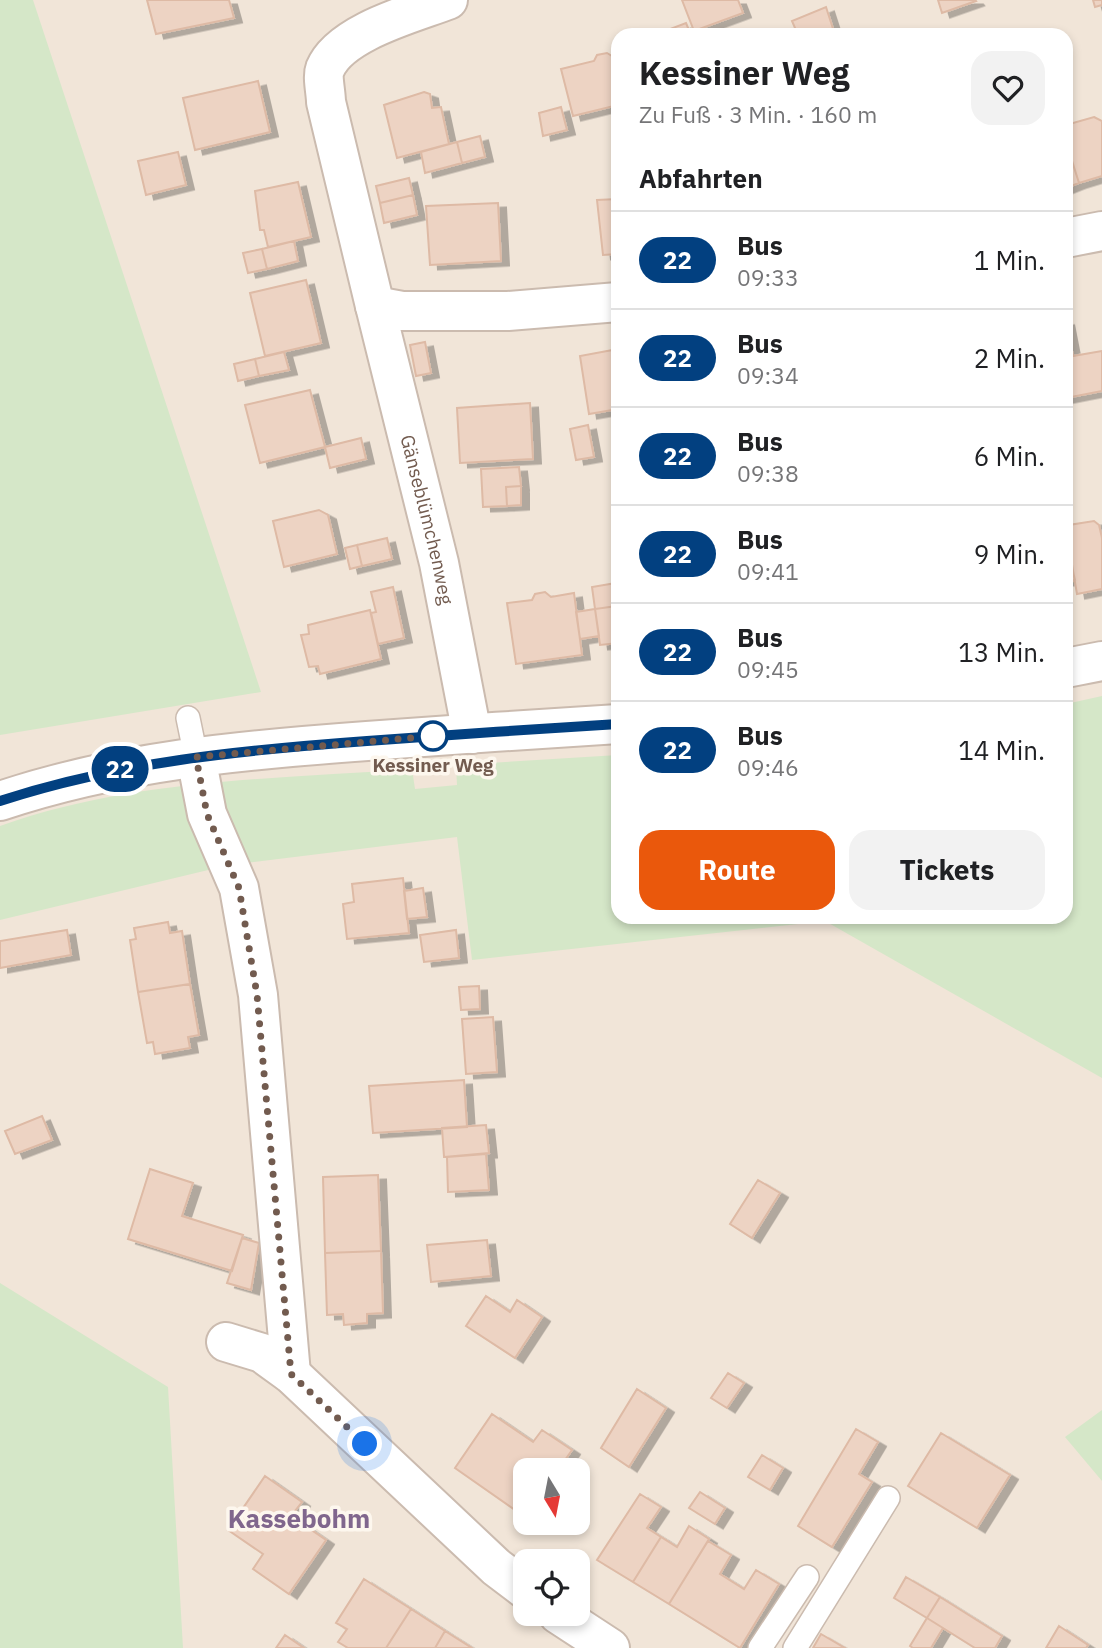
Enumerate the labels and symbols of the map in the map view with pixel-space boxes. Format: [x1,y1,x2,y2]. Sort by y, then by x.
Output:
street label: Gänseblümchenweg [396,432,459,607]
marker: Kessiner Weg [418,721,448,751]
line badge: 22 [88,746,152,792]
place label: Kessiner Weg [372,753,494,777]
your location [347,1426,382,1461]
north arrow [513,1458,590,1535]
district label: Kassebohm [228,1501,370,1535]

